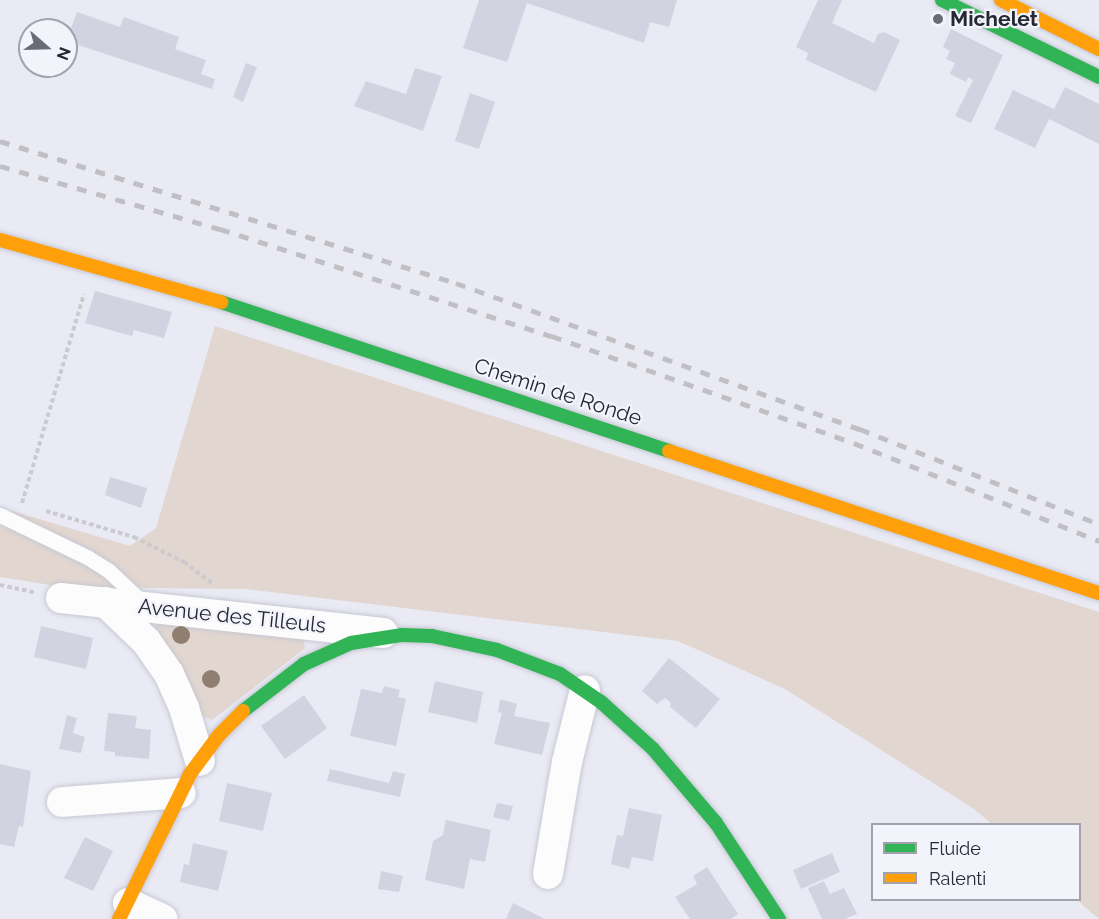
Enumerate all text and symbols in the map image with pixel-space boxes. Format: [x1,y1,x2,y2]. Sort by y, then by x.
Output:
place label: Michelet [950,6,1038,32]
marker: Michelet [931,12,945,26]
north arrow [18,18,78,78]
text: N [52,45,75,63]
street label: Chemin de Ronde [471,353,645,431]
street label: Avenue des Tilleuls [137,594,327,638]
legend [871,823,1081,901]
text: Fluide [929,838,981,859]
text: Ralenti [929,868,986,889]

